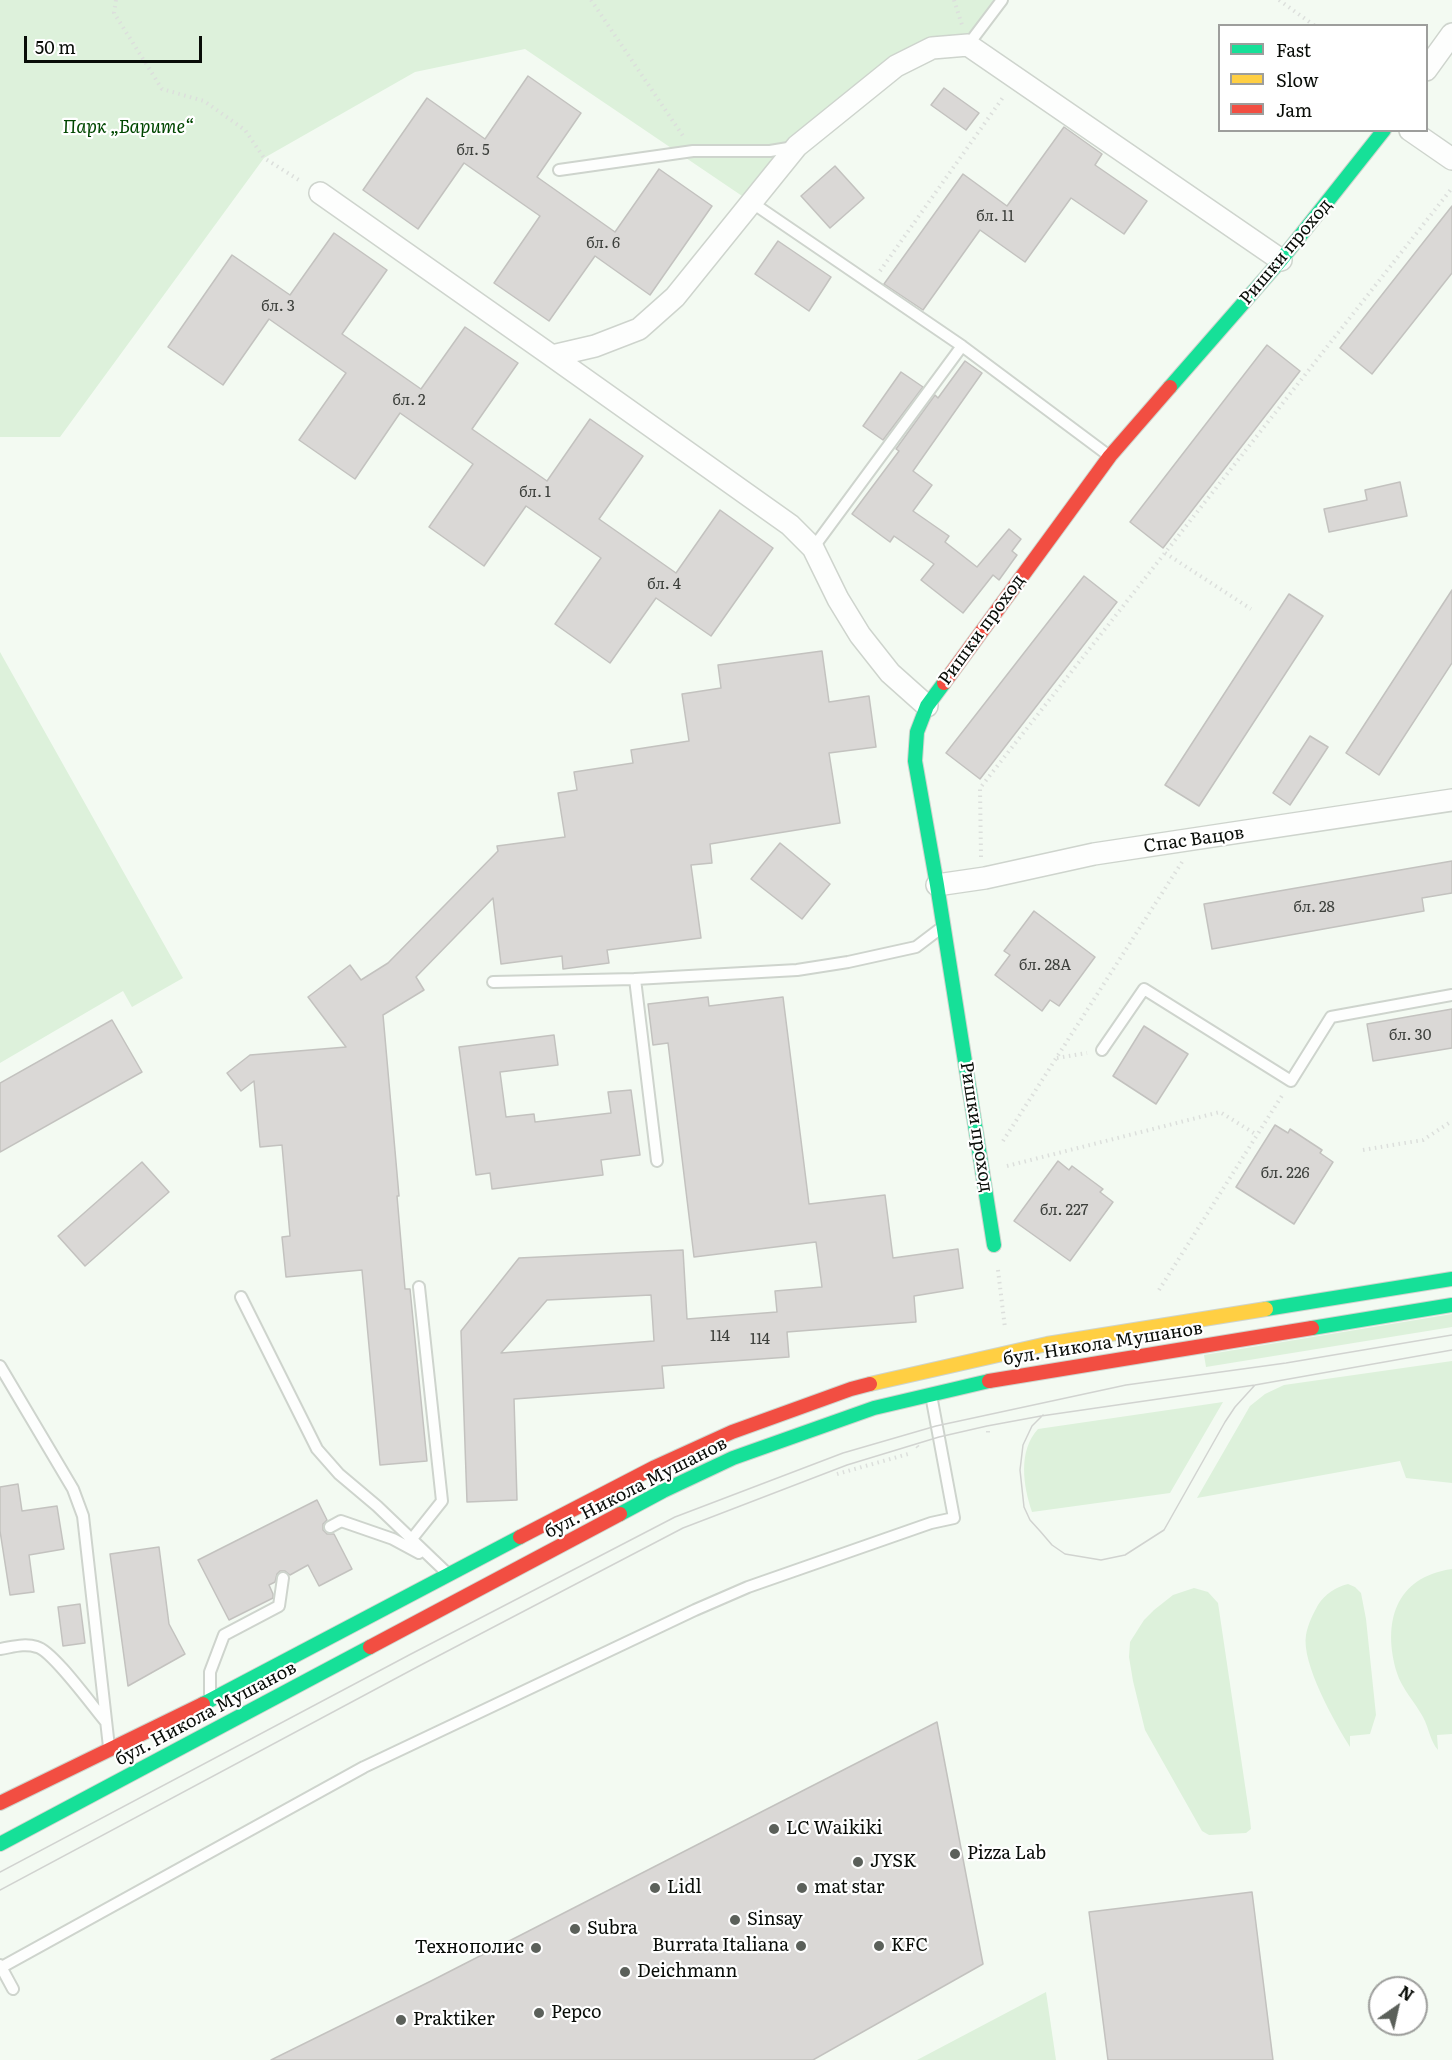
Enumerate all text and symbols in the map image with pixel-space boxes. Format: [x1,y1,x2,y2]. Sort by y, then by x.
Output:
scale bar [27,24,206,62]
legend [1218,24,1428,132]
text: 50 m [35,33,76,60]
text: Fast [1276,36,1311,63]
text: Slow [1276,66,1318,93]
text: Jam [1276,96,1312,123]
park label: Парк „Барите“ [62,117,194,139]
house number: бл. 5 [456,142,490,160]
street label: Ришки проход [1235,195,1337,309]
house number: бл. 11 [976,208,1014,226]
house number: бл. 6 [586,235,620,253]
house number: бл. 3 [261,298,295,316]
house number: бл. 2 [392,392,426,410]
house number: бл. 1 [519,484,551,502]
street label: Ришки проход [935,570,1029,690]
house number: бл. 4 [647,576,681,594]
street label: Спас Вацов [1142,822,1246,858]
house number: бл. 28 [1293,899,1335,917]
house number: бл. 28А [1019,957,1071,975]
house number: бл. 30 [1389,1027,1431,1045]
street label: Ришки проход [955,1060,997,1194]
house number: бл. 226 [1260,1165,1310,1183]
house number: бл. 227 [1040,1202,1088,1220]
street label: бул. Никола Мушанов [1002,1318,1204,1370]
house number: 114 [710,1328,730,1346]
house number: 114 [750,1331,770,1349]
street label: бул. Никола Мушанов [541,1433,731,1543]
street label: бул. Никола Мушанов [112,1657,300,1771]
place label: LC Waikiki [786,1818,882,1840]
marker: LC Waikiki [767,1822,781,1836]
place label: Pizza Lab [967,1843,1046,1865]
marker: Pizza Lab [948,1847,962,1861]
place label: JYSK [870,1851,917,1873]
marker: JYSK [851,1855,865,1869]
place label: Lidl [667,1877,702,1899]
place label: mat star [814,1877,885,1899]
marker: Lidl [648,1881,662,1895]
marker: mat star [795,1881,809,1895]
place label: Sinsay [747,1909,803,1931]
marker: Sinsay [728,1913,742,1927]
place label: Subra [587,1918,638,1940]
marker: Subra [568,1922,582,1936]
place label: Burrata Italiana [652,1935,789,1957]
place label: KFC [891,1935,928,1957]
place label: Технополис [414,1937,524,1959]
marker: Burrata Italiana [794,1939,808,1953]
marker: KFC [872,1939,886,1953]
marker: Технополис [529,1941,543,1955]
place label: Deichmann [637,1961,737,1983]
marker: Deichmann [618,1965,632,1979]
north arrow [1368,1976,1428,2036]
text: N [1395,1979,1419,2006]
place label: Pepco [551,2002,602,2024]
marker: Pepco [532,2006,546,2020]
place label: Praktiker [413,2009,495,2031]
marker: Praktiker [394,2013,408,2027]

